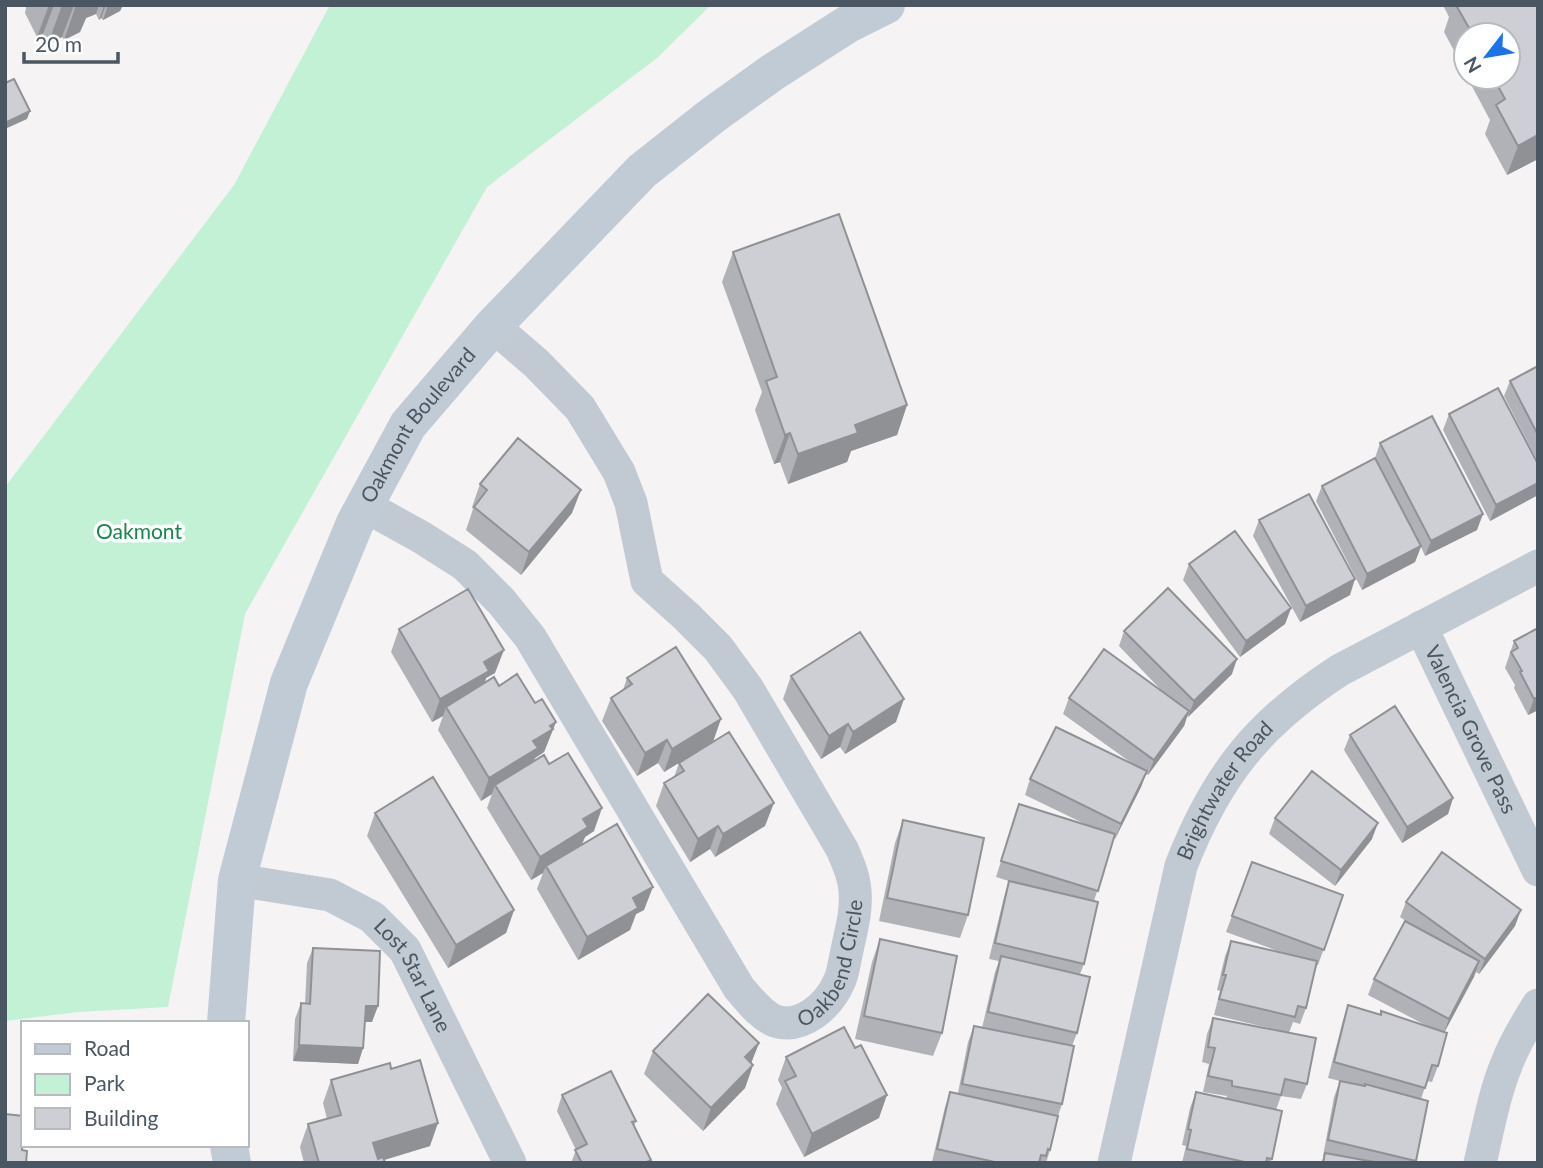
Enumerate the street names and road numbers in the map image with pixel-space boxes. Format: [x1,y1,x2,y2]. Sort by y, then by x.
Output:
street label: Oakmont Boulevard [354,342,480,507]
street label: Valencia Grove Pass [1421,641,1523,817]
street label: Brightwater Road [1171,715,1277,863]
street label: Oakbend Circle [793,899,866,1031]
street label: Lost Star Lane [370,912,458,1036]

